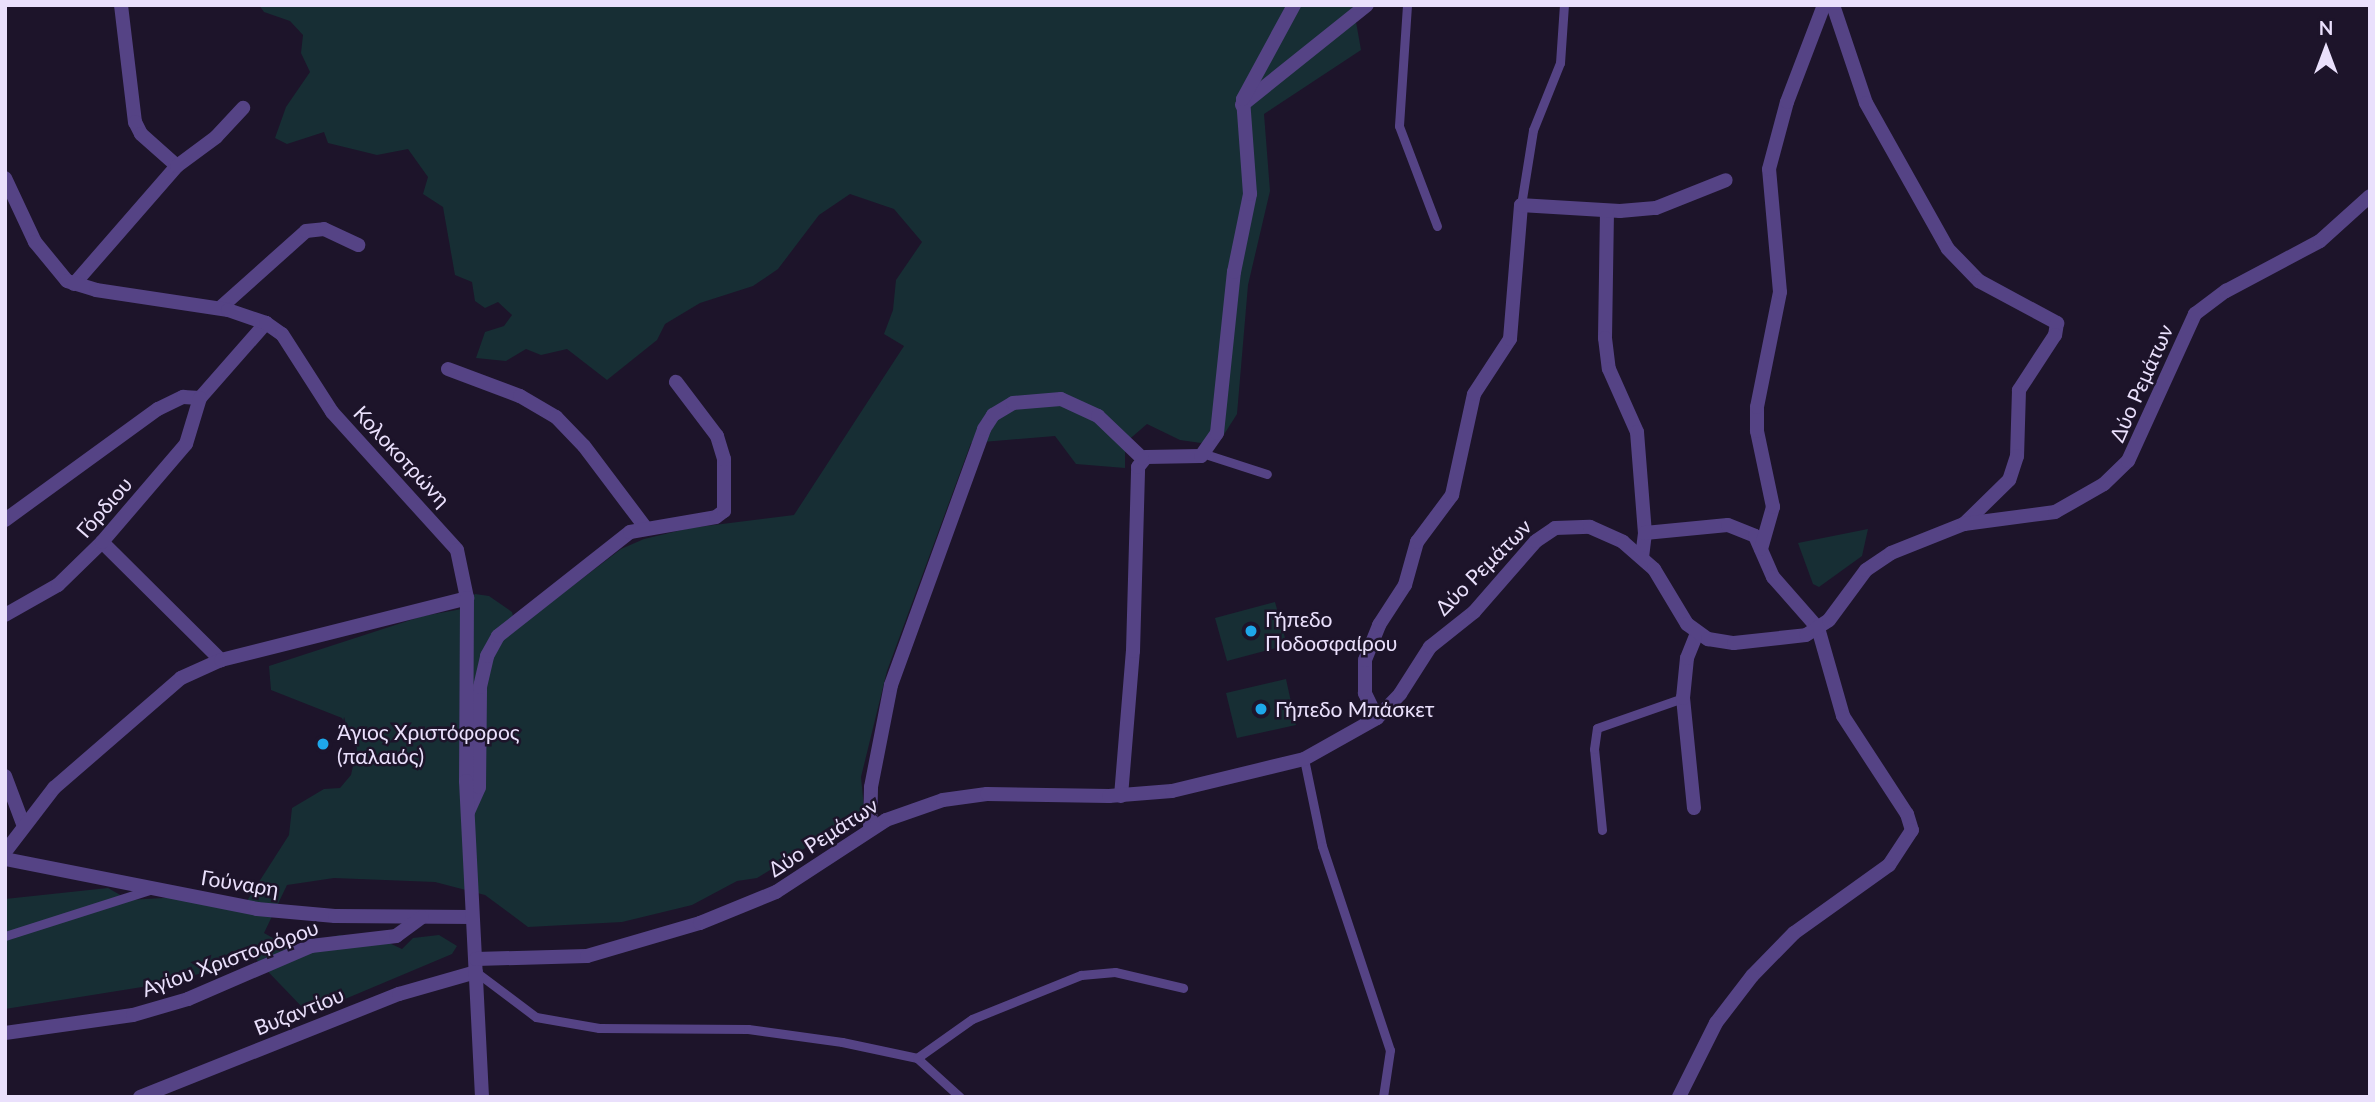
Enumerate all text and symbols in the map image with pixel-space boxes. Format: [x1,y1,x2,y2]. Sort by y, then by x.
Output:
north arrow [2291,14,2361,84]
text: N [2319,16,2333,39]
street label: Δύο Ρεμάτων [2104,320,2178,446]
street label: Κολοκοτρώνη [349,400,455,512]
street label: Γόρδιου [71,472,137,542]
street label: Δύο Ρεμάτων [1430,514,1536,620]
place label: Γήπεδο Ποδοσφαίρου [1265,606,1397,656]
marker: Γήπεδο Ποδοσφαίρου [1243,623,1259,639]
place label: Γήπεδο Μπάσκετ [1275,696,1435,722]
marker: Γήπεδο Μπάσκετ [1253,701,1269,717]
place label: Άγιος Χριστόφορος (παλαιός) [337,719,520,769]
marker: Άγιος Χριστόφορος (παλαιός) [315,736,331,752]
street label: Δύο Ρεμάτων [763,792,883,882]
street label: Γούναρη [199,864,281,902]
street label: Αγίου Χριστοφόρου [138,914,322,1002]
street label: Βυζαντίου [250,982,348,1040]

